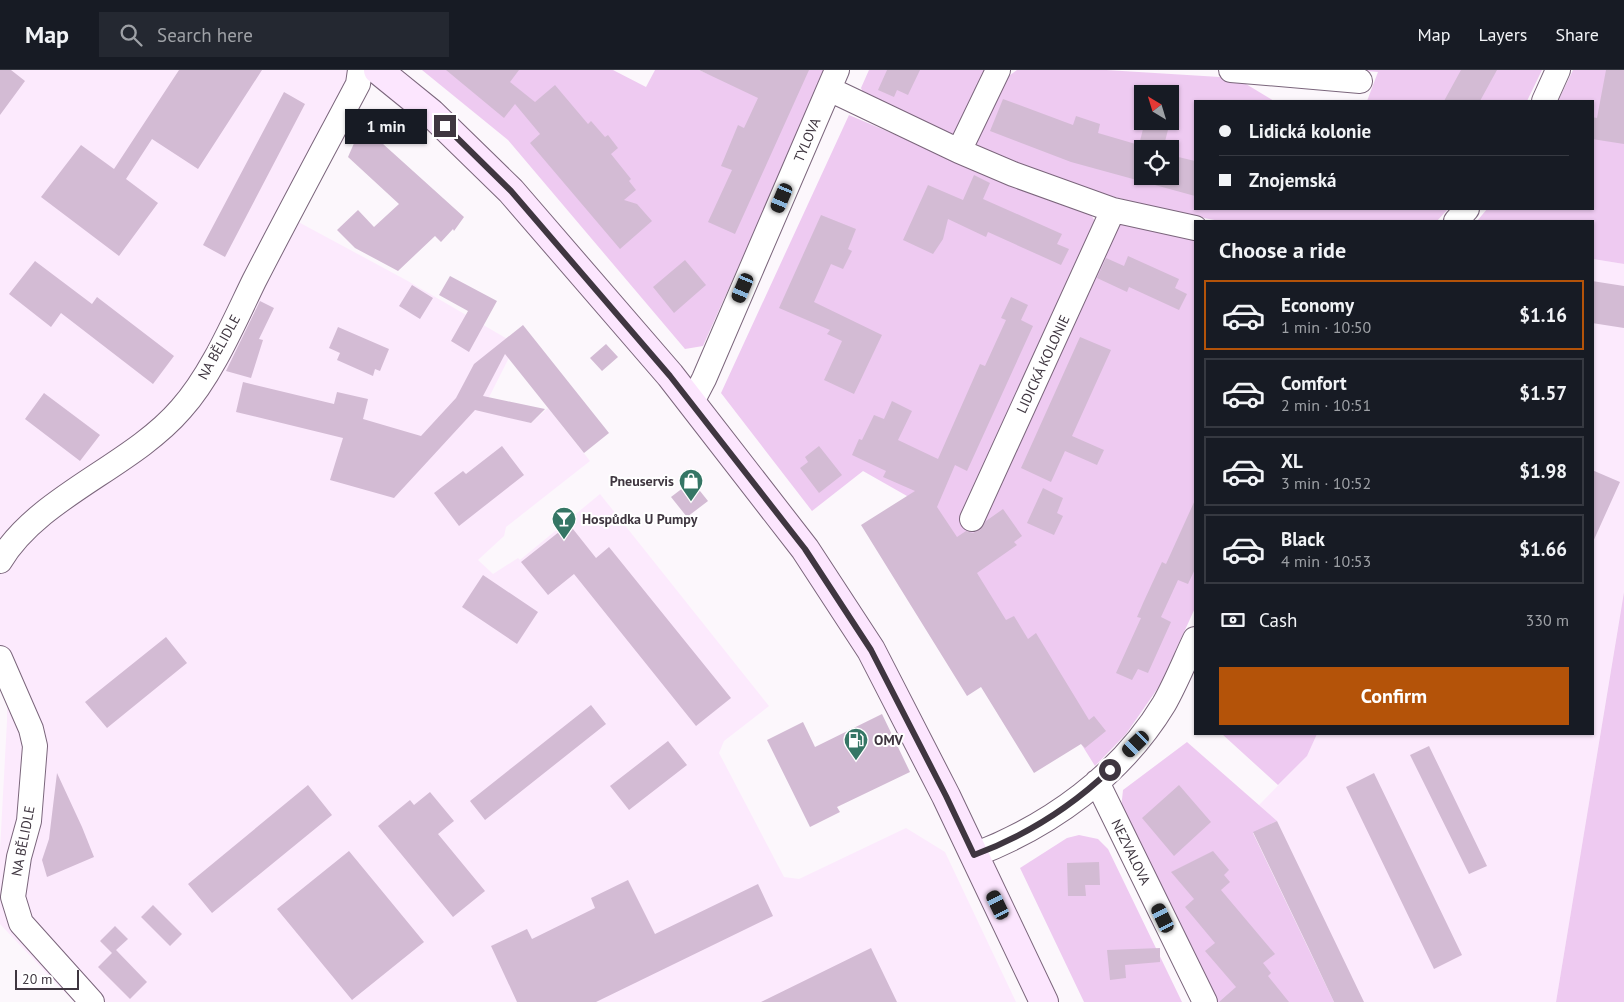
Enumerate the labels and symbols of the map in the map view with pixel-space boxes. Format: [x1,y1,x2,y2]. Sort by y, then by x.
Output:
north arrow [1134,85,1179,130]
callout: 1 min [345,108,428,144]
street label: TYLOVA [790,114,825,165]
route end [434,115,456,137]
car [769,181,794,215]
car [730,271,755,305]
street label: NA BĚLIDLE [194,311,244,383]
street label: LIDICKÁ KOLONIE [1012,312,1074,416]
shop icon: Pneuservis [678,468,704,502]
place label: Pneuservis [610,472,674,490]
bar icon: Hospůdka U Pumpy [551,506,577,540]
place label: Hospůdka U Pumpy [582,510,698,528]
fuel station icon: OMV [843,727,869,761]
car [1120,728,1152,760]
place label: OMV [874,731,904,749]
route start [1099,759,1121,781]
street label: NA BĚLIDLE [7,804,39,878]
street label: NEZVALOVA [1107,816,1155,889]
car [984,888,1011,922]
car [1149,901,1176,935]
scale bar [15,967,79,990]

